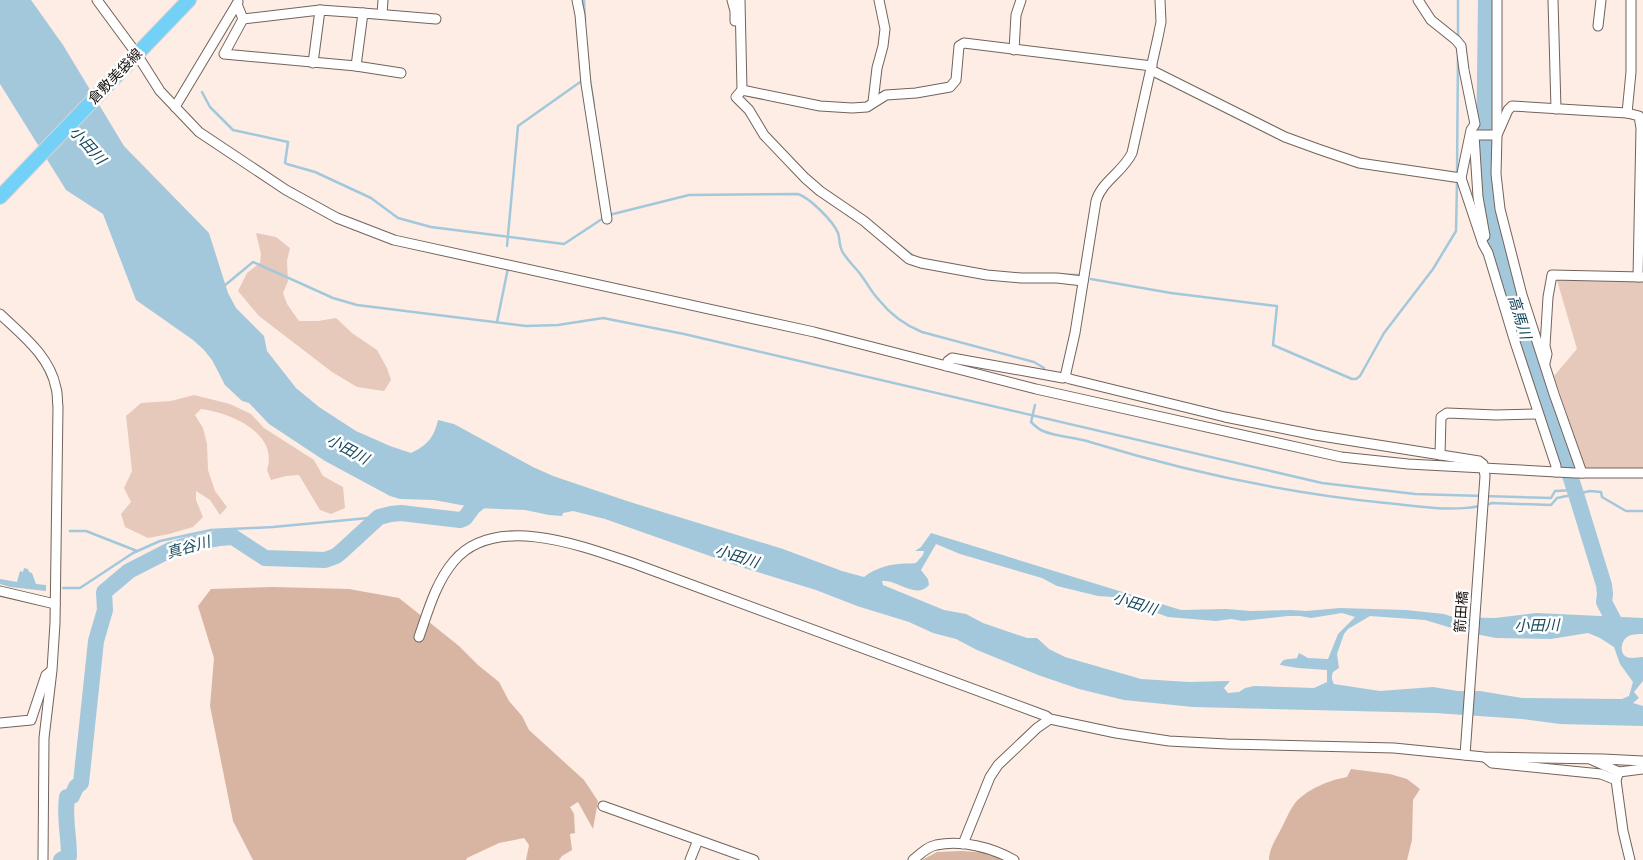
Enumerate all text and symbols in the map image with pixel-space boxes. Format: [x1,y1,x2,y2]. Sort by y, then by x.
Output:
street label: 倉敷美袋線 [85,45,145,107]
water label: 小田川 [67,123,111,169]
water label: 高馬川 [1505,293,1535,343]
water label: 小田川 [324,431,374,468]
water label: 真谷川 [164,532,214,561]
water label: 小田川 [713,541,763,571]
water label: 小田川 [1111,588,1161,618]
street label: 箭田橋 [1452,590,1470,634]
water label: 小田川 [1514,616,1562,634]

